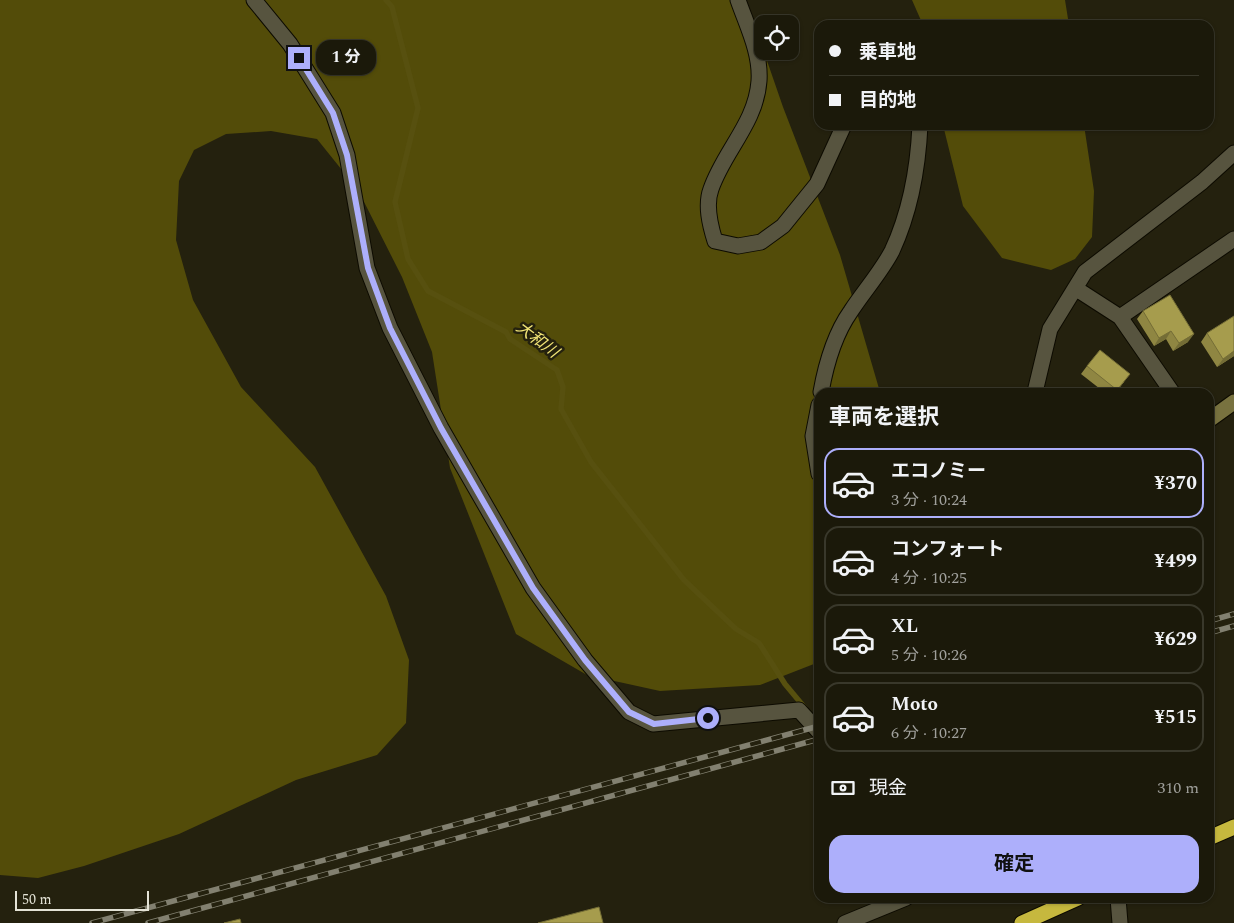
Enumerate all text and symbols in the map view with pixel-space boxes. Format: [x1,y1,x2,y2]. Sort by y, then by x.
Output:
map controls [754,15,799,60]
button: locate [754,15,799,60]
text: 乗車地 [859,38,916,67]
callout: 1 分 [316,40,376,76]
text: 1 分 [332,45,360,69]
route end [288,47,310,69]
text: 目的地 [859,86,916,115]
water label: 大和川 [511,316,565,365]
text: 車両を選択 [829,401,939,434]
text: エコノミー [891,457,986,486]
icon: car [831,461,876,506]
text: ¥370 [1154,469,1197,498]
text: 3 分 · 10:24 [891,488,967,512]
text: コンフォート [891,535,1004,564]
icon: car [831,539,876,584]
text: ¥499 [1154,547,1197,576]
text: 4 分 · 10:25 [891,566,967,590]
text: XL [891,612,918,641]
icon: car [831,617,876,662]
text: ¥629 [1154,625,1197,654]
text: 5 分 · 10:26 [891,643,967,667]
text: Moto [891,690,938,719]
icon: car [831,695,876,740]
text: ¥515 [1154,703,1197,732]
route start [697,707,719,729]
text: 6 分 · 10:27 [891,721,967,745]
icon: cash [829,774,857,802]
text: 現金 [869,774,907,803]
text: 310 m [1157,776,1199,800]
button: 確定 [829,835,1199,893]
scale bar [15,888,149,911]
text: 50 m [22,889,52,910]

